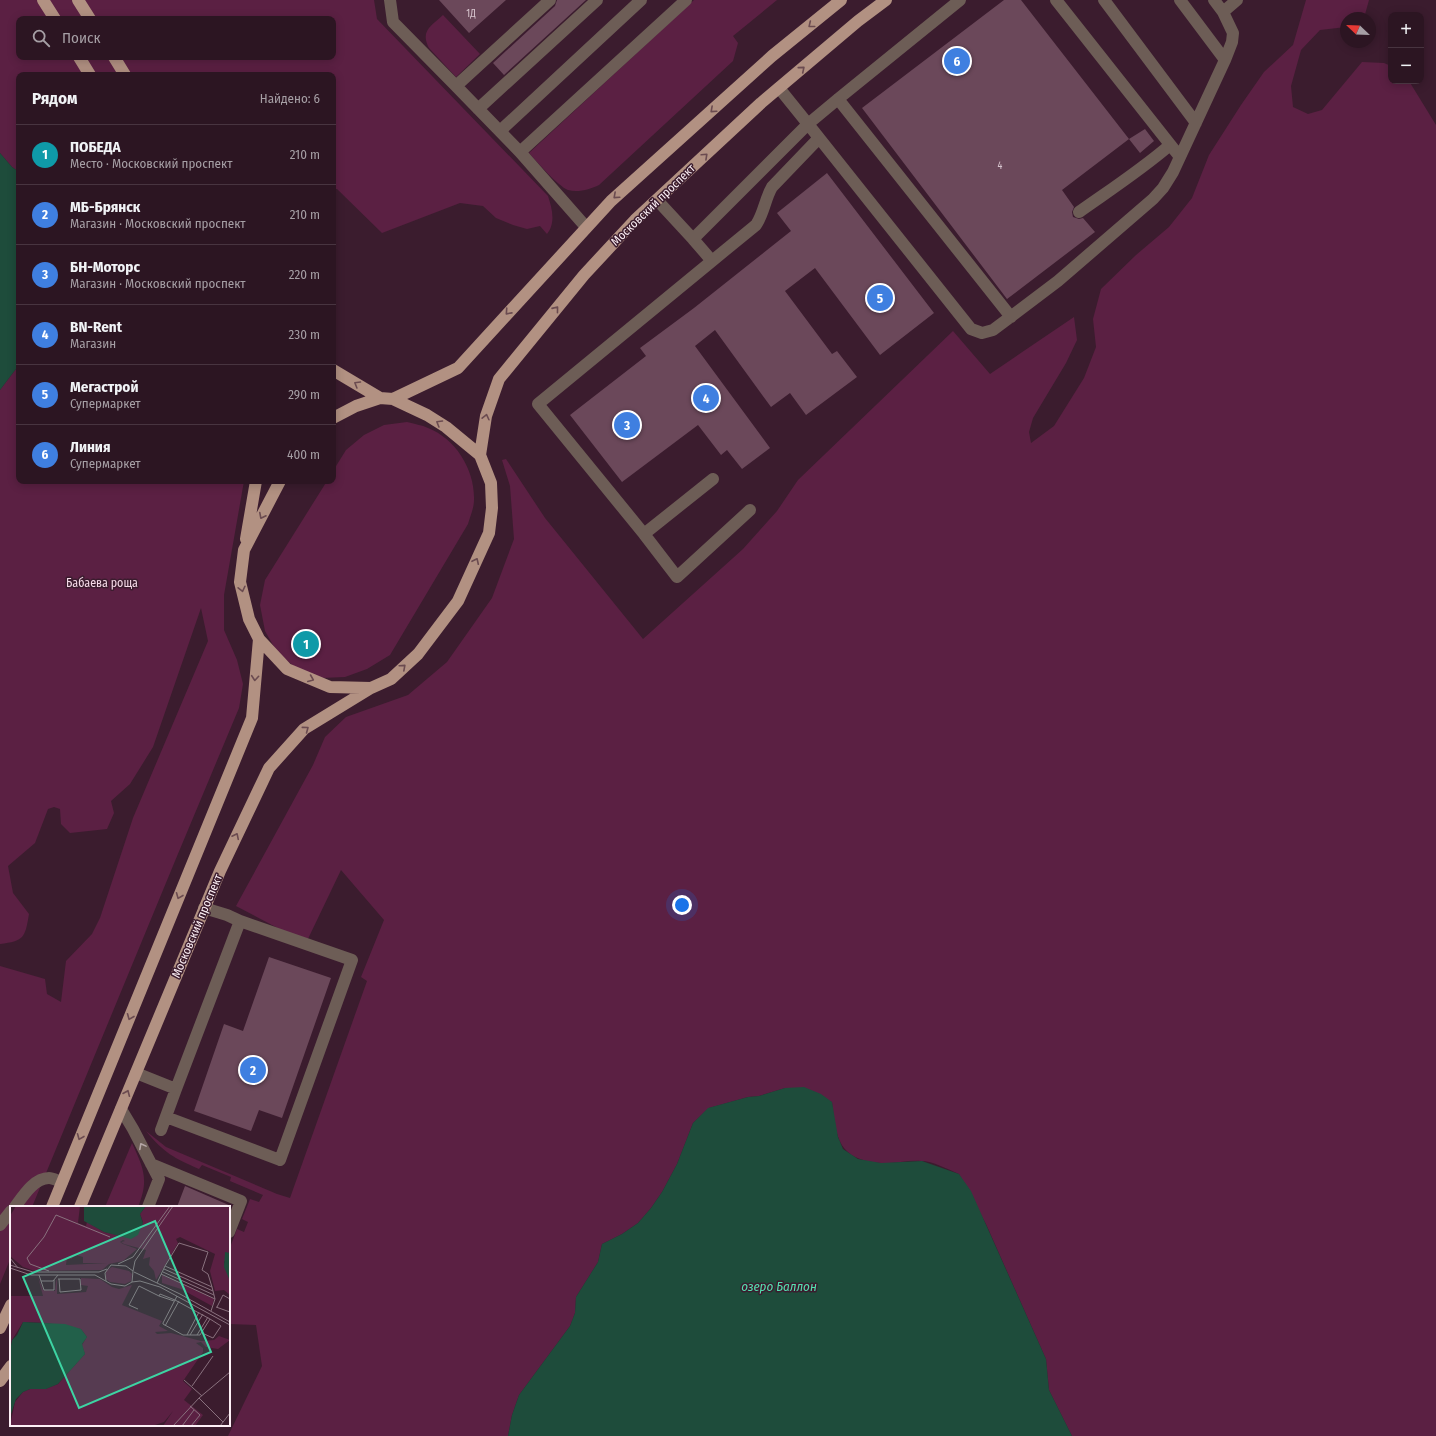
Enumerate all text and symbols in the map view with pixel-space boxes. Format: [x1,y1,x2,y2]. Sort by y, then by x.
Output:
house number: 1Д [466,8,476,20]
north arrow [1340,12,1376,48]
map controls [1388,12,1424,84]
button: + [1388,12,1424,48]
search box [16,16,336,60]
one-way arrow [809,20,816,27]
icon: search [30,27,52,49]
text: Поиск [62,29,100,47]
pin: 6 [944,46,970,76]
button: − [1388,48,1424,84]
one-way arrow [797,67,804,74]
text: Рядом [32,88,77,109]
text: Найдено: 6 [260,91,320,106]
one-way arrow [710,105,718,112]
text: ПОБЕДА [70,138,121,156]
text: 1 [42,147,48,162]
text: 210 m [290,147,320,162]
one-way arrow [700,154,707,161]
text: Место · Московский проспект [70,156,232,171]
house number: 4 [998,160,1003,172]
street label: Московский проспект [608,161,698,249]
one-way arrow [613,192,621,199]
text: МБ-Брянск [70,198,140,216]
text: 2 [42,207,48,222]
text: 210 m [290,207,320,222]
text: Магазин · Московский проспект [70,216,246,231]
text: БН-Моторс [70,258,140,276]
text: 3 [42,267,48,282]
text: 220 m [289,267,320,282]
text: Магазин · Московский проспект [70,276,246,291]
pin: 5 [867,283,893,313]
one-way arrow [506,307,513,315]
one-way arrow [551,307,558,314]
text: BN-Rent [70,318,122,336]
text: 4 [42,327,48,342]
text: 230 m [289,327,320,342]
text: Магазин [70,336,116,351]
text: Мегастрой [70,378,138,396]
one-way arrow [354,382,361,389]
pin: 4 [693,383,719,413]
text: 5 [42,387,48,402]
text: 290 m [288,387,320,402]
text: Супермаркет [70,396,141,411]
pin: 3 [614,410,640,440]
one-way arrow [482,414,490,420]
one-way arrow [436,420,443,427]
text: Линия [70,438,110,456]
text: 6 [42,447,48,462]
text: 400 m [287,447,320,462]
text: Супермаркет [70,456,141,471]
one-way arrow [259,511,267,519]
one-way arrow [471,558,479,566]
park label: Бабаева роща [66,576,138,590]
one-way arrow [237,585,245,592]
pin: 1 [293,629,319,659]
one-way arrow [398,665,406,672]
one-way arrow [251,675,260,681]
one-way arrow [307,675,314,683]
one-way arrow [302,726,309,733]
one-way arrow [231,833,239,840]
street label: Московский проспект [169,872,225,980]
one-way arrow [175,893,183,900]
your location [672,895,692,915]
one-way arrow [126,1013,134,1020]
pin: 2 [240,1055,266,1085]
one-way arrow [122,1090,130,1098]
one-way arrow [77,1134,85,1141]
one-way arrow [140,1143,147,1151]
inset map [10,1206,230,1426]
water label: озеро Баллон [741,1279,817,1294]

